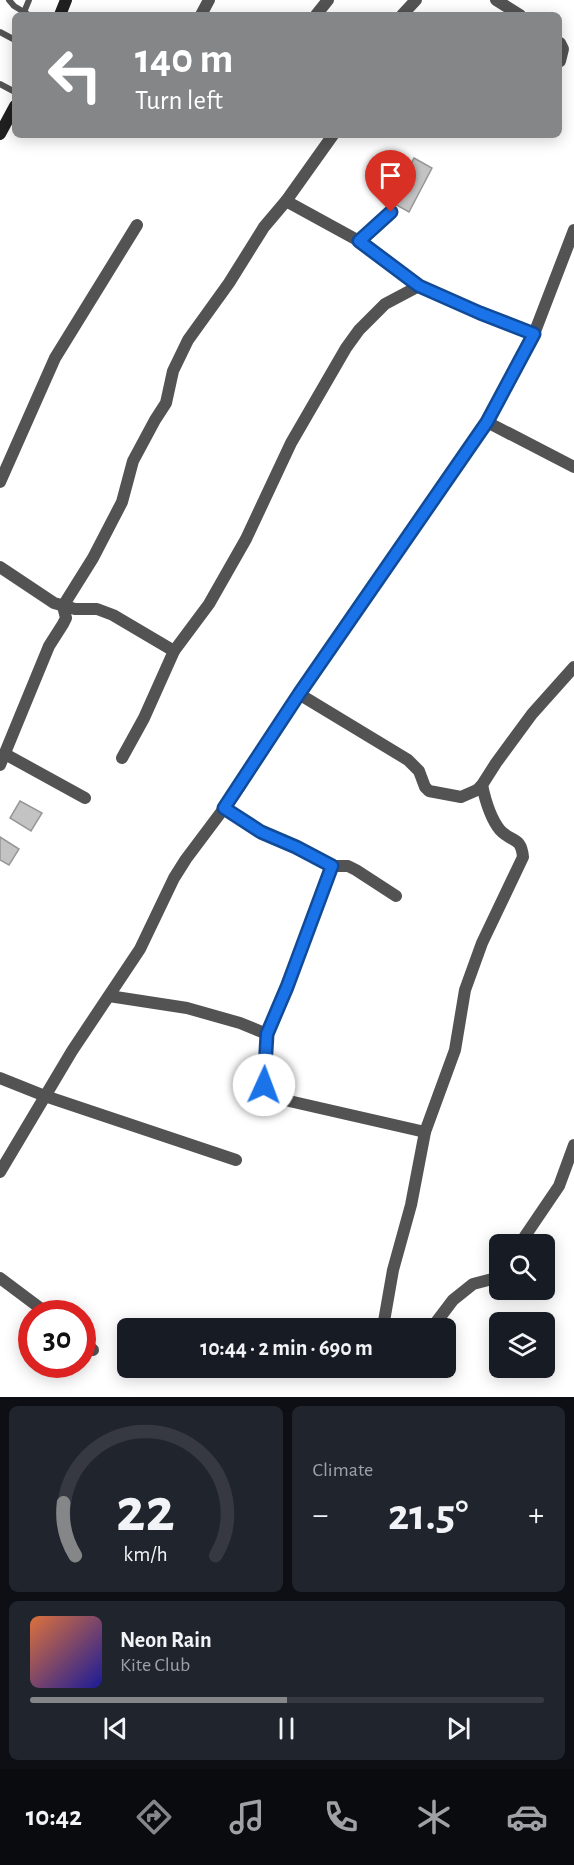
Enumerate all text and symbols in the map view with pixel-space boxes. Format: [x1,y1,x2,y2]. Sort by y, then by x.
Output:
icon: left [36,36,114,114]
text: 140 m [135,38,233,80]
text: Turn left [135,87,223,114]
pin [365,150,416,212]
icon: arrive [374,159,407,192]
position arrow [232,1053,296,1117]
map controls [489,1234,555,1378]
button: search [489,1234,555,1300]
speed limit sign: 30 [18,1300,96,1378]
button: layers [489,1312,555,1378]
text: 10:44 · 2 min · 690 m [200,1337,373,1359]
text: Climate [313,1460,373,1480]
text: 22 [116,1480,175,1542]
text: 21.5° [388,1493,468,1538]
text: − [313,1499,328,1532]
text: + [528,1499,544,1532]
text: km/h [124,1544,168,1565]
text: Neon Rain [120,1629,212,1651]
text: Kite Club [120,1655,190,1675]
icon: previous [99,1712,132,1745]
icon: pause [270,1712,303,1745]
icon: next [442,1712,475,1745]
icon: directions [133,1796,175,1838]
icon: music [226,1796,268,1838]
icon: phone [320,1796,362,1838]
icon: climate [413,1796,455,1838]
icon: car [506,1796,548,1838]
text: 10:42 [26,1803,82,1830]

